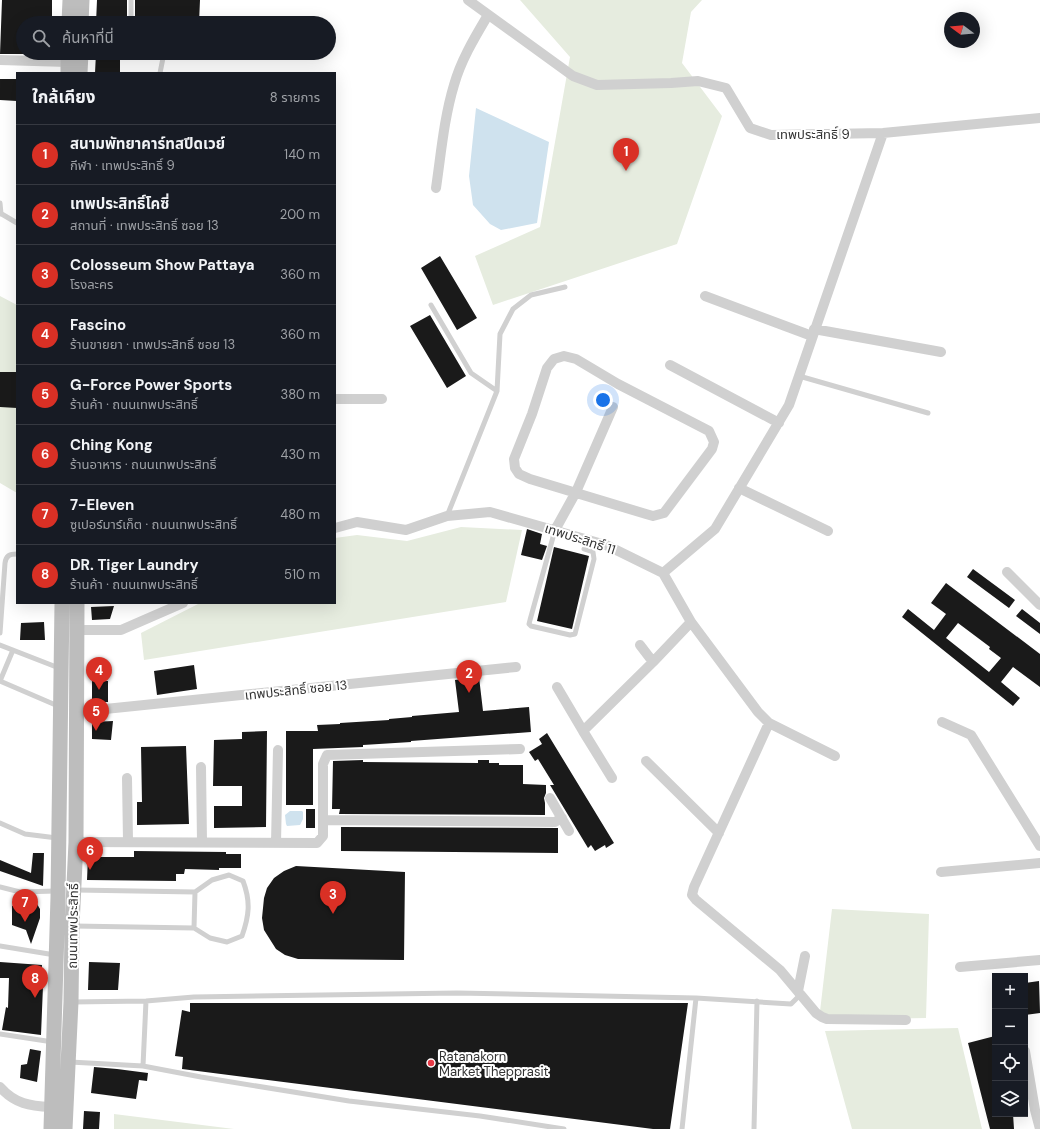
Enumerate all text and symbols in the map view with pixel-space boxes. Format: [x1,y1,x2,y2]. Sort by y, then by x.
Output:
north arrow [944,12,980,48]
search box [16,16,336,60]
icon: search [30,27,52,49]
text: ค้นหาที่นี่ [62,28,114,48]
text: ใกล้เคียง [32,86,95,108]
text: 8 รายการ [270,89,320,106]
street label: เทพประสิทธิ์ 9 [776,126,850,143]
text: สนามพัทยาคาร์ทสปีดเวย์ [70,134,225,154]
pin: 1 [613,138,639,171]
text: 1 [43,146,47,163]
text: 140 m [284,146,320,163]
text: กีฬา · เทพประสิทธิ์ 9 [70,157,175,174]
text: เทพประสิทธิ์โคซี่ [70,194,169,214]
text: 2 [41,206,49,223]
text: 200 m [280,206,320,223]
text: สถานที่ · เทพประสิทธิ์ ซอย 13 [70,217,219,234]
text: Colosseum Show Pattaya [70,255,254,275]
text: 3 [41,266,49,283]
text: 360 m [280,266,320,283]
text: โรงละคร [70,276,113,293]
text: Fascino [70,315,126,335]
text: 4 [41,326,49,343]
text: 360 m [280,326,320,343]
text: ร้านขายยา · เทพประสิทธิ์ ซอย 13 [70,336,235,353]
text: G-Force Power Sports [70,375,232,395]
text: 5 [41,386,49,403]
text: 380 m [280,386,320,403]
your location [593,390,613,410]
text: ร้านค้า · ถนนเทพประสิทธิ์ [70,396,198,413]
text: Ching Kong [70,435,153,455]
text: 6 [41,446,49,463]
text: 430 m [280,446,320,463]
text: ร้านอาหาร · ถนนเทพประสิทธิ์ [70,456,217,473]
text: 7-Eleven [70,495,134,515]
text: 7 [42,506,48,523]
text: 480 m [280,506,320,523]
text: ซูเปอร์มาร์เก็ต · ถนนเทพประสิทธิ์ [70,516,237,533]
street label: เทพประสิทธิ์ 11 [542,520,618,558]
text: DR. Tiger Laundry [70,555,198,575]
text: 8 [41,566,49,583]
text: 510 m [284,566,320,583]
text: ร้านค้า · ถนนเทพประสิทธิ์ [70,576,198,593]
pin: 4 [86,657,112,690]
pin: 2 [456,660,482,693]
street label: เทพประสิทธิ์ ซอย 13 [244,676,348,704]
pin: 5 [83,698,109,731]
pin: 6 [77,837,103,870]
pin: 3 [320,881,346,914]
street label: ถนนเทพประสิทธิ์ [64,883,82,969]
pin: 7 [12,889,38,922]
pin: 8 [22,965,48,998]
map controls [992,973,1028,1117]
button: + [992,973,1028,1009]
button: − [992,1009,1028,1045]
button: locate [992,1045,1028,1081]
place label: Ratanakorn Market Thepprasit [439,1048,549,1080]
marker: Ratanakorn Market Thepprasit [426,1058,436,1068]
button: layers [992,1081,1028,1117]

